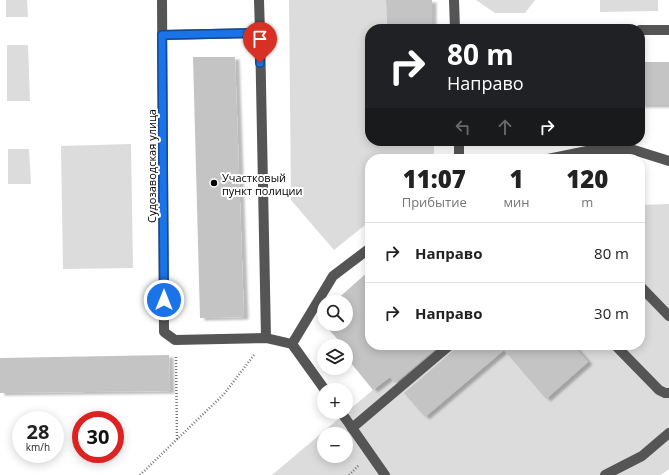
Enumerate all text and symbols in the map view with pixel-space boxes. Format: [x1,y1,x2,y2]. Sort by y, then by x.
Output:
pin [243,22,277,63]
icon: arrive [249,28,271,50]
text: 80 m [447,35,514,73]
icon: right [381,40,433,92]
text: Направо [447,71,524,95]
street label: Судозаводская улица [144,109,159,223]
icon: left [452,116,474,138]
icon: ahead [494,116,516,138]
icon: right [536,116,558,138]
text: 11:07 [403,162,466,195]
text: 1 [509,162,523,195]
text: 120 [566,162,608,195]
place label: Участковый пункт полиции [222,170,303,198]
marker: Участковый пункт полиции [209,178,219,188]
text: Прибытие [402,193,467,211]
text: мин [503,193,529,211]
text: m [581,193,593,211]
icon: right [381,242,403,264]
text: Направо [415,243,483,263]
text: 80 m [594,243,629,263]
position arrow [143,279,185,321]
map controls [317,295,353,463]
button: search [317,295,353,331]
icon: right [381,302,403,324]
text: Направо [415,303,483,323]
text: 30 m [594,303,629,323]
button: layers [317,339,353,375]
button: + [317,383,353,419]
speed limit sign: 30 [72,411,124,463]
text: 28 [27,418,49,445]
button: − [317,427,353,463]
text: km/h [26,440,50,454]

